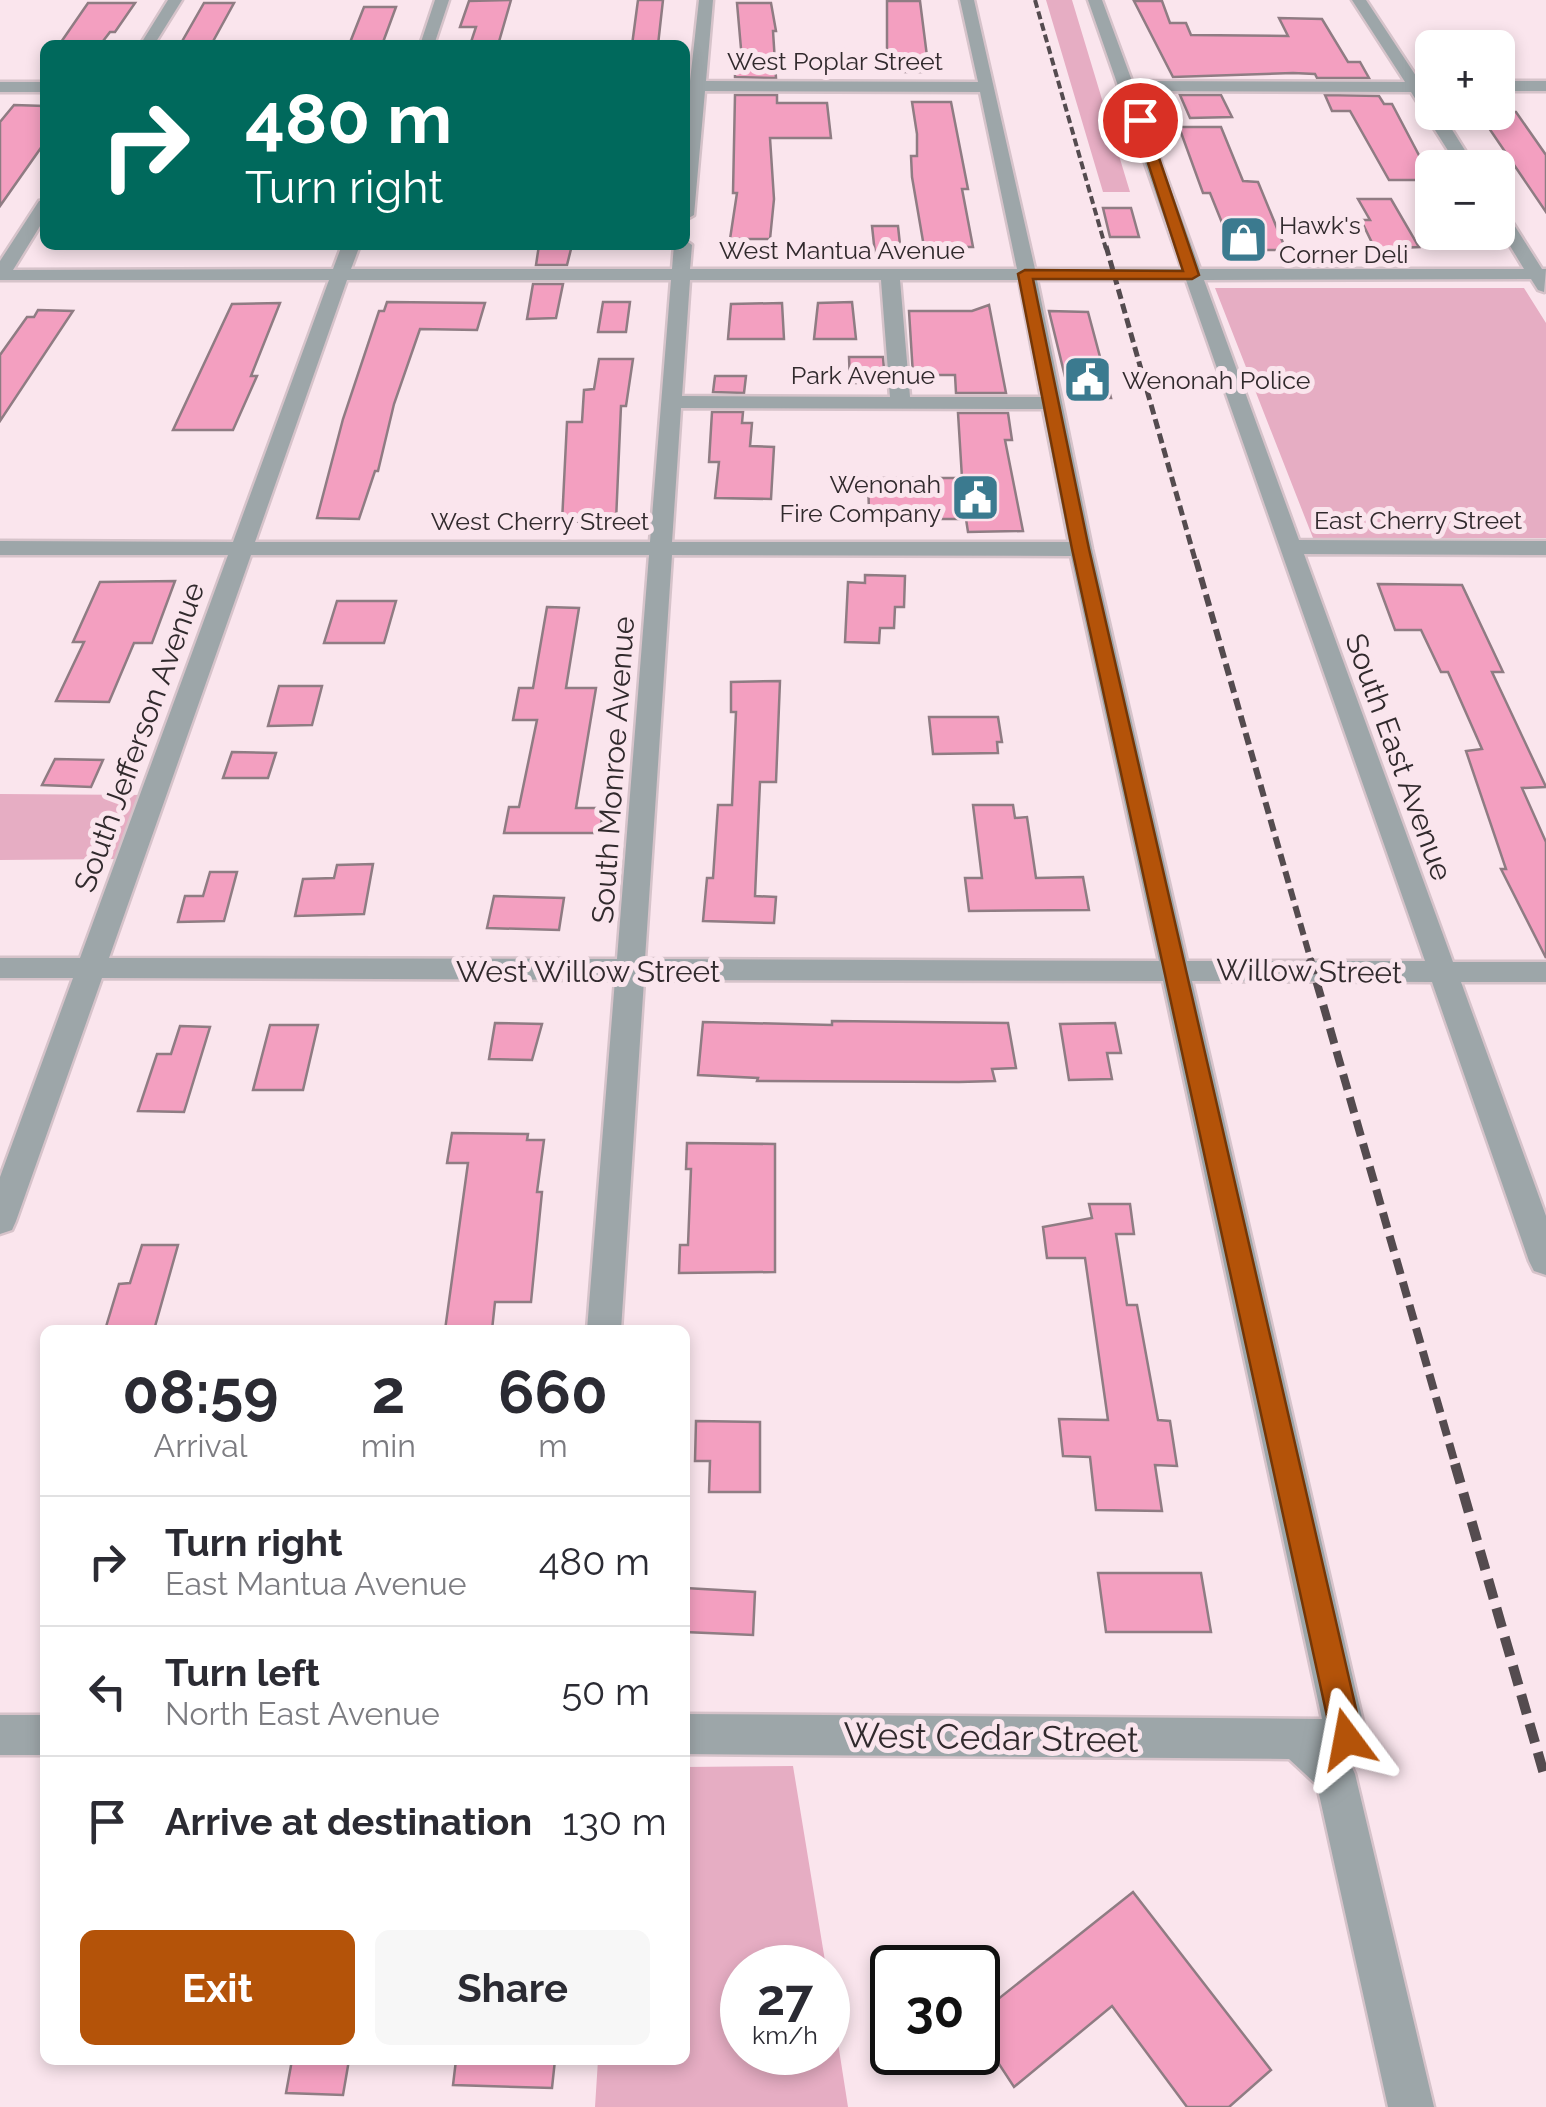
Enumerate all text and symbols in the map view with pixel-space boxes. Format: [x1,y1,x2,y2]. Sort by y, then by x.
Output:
map controls [1415,30,1515,250]
button: + [1415,30,1515,130]
street label: West Poplar Street [727,46,944,76]
text: 480 m [245,77,452,159]
pin [1098,78,1183,163]
icon: right [80,80,210,210]
icon: arrive [1113,93,1168,148]
button: − [1415,150,1515,250]
text: Turn right [245,161,443,214]
place label: Hawk's Corner Deli [1279,210,1408,269]
shop icon: Hawk's Corner Deli [1218,213,1270,265]
street label: West Mantua Avenue [719,235,965,265]
public building icon: Wenonah Police [1061,354,1113,406]
street label: Park Avenue [791,360,935,390]
place label: Wenonah Police [1122,365,1310,395]
place label: Wenonah Fire Company [779,469,941,528]
public building icon: Wenonah Fire Company [950,472,1002,524]
street label: East Cherry Street [1314,505,1523,535]
street label: West Cherry Street [431,506,650,536]
street label: South Jefferson Avenue [67,577,211,897]
street label: South Monroe Avenue [585,615,641,925]
street label: South East Avenue [1338,629,1460,885]
street label: Willow Street [1216,952,1402,990]
street label: West Willow Street [456,954,720,989]
text: 08:59 [122,1357,279,1427]
text: 2 [371,1357,405,1427]
text: 660 [498,1357,608,1427]
text: Arrival [154,1427,247,1464]
text: min [361,1427,416,1464]
text: m [538,1427,568,1464]
text: Turn right [165,1520,342,1565]
icon: right [80,1534,135,1589]
text: 480 m [539,1539,650,1584]
text: East Mantua Avenue [165,1565,467,1602]
text: Turn left [165,1650,320,1695]
icon: left [80,1664,135,1719]
text: 50 m [561,1669,650,1714]
position arrow [1295,1687,1399,1791]
text: North East Avenue [165,1695,440,1732]
street label: West Cedar Street [843,1714,1139,1760]
icon: arrive [80,1794,135,1849]
text: Arrive at destination [165,1799,532,1844]
text: 130 m [562,1799,667,1844]
button: Exit [80,1930,355,2045]
button: Share [375,1930,650,2045]
speed limit sign: 30 [870,1945,1000,2075]
text: 27 [757,1968,813,2027]
text: km/h [752,2020,818,2050]

